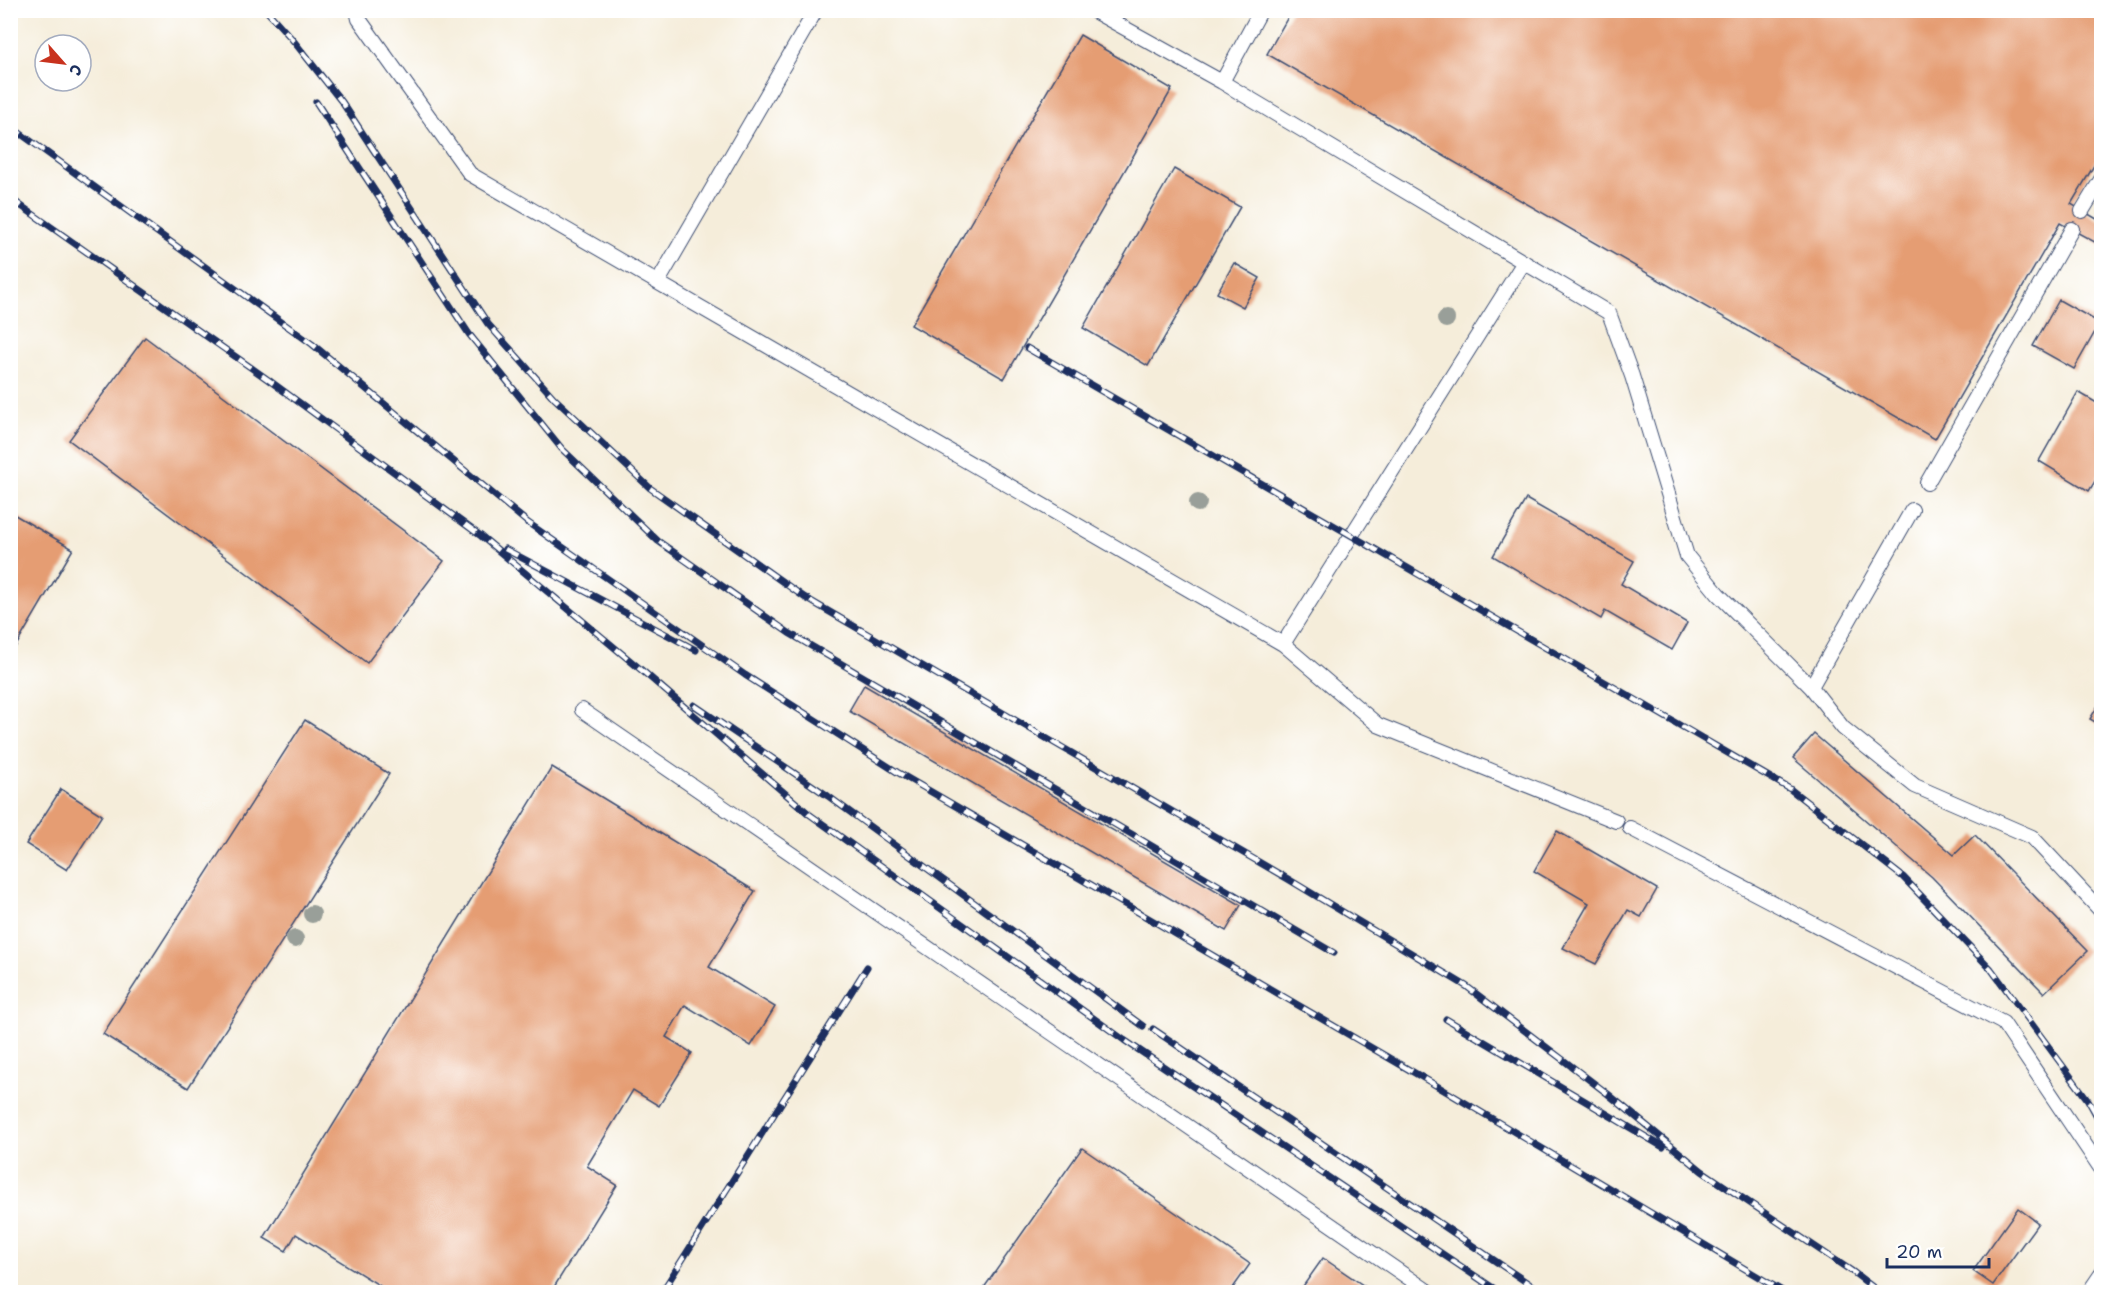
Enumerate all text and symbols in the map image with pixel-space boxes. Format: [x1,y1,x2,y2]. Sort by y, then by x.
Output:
north arrow [33,33,93,93]
text: С [64,61,87,79]
scale bar [1887,1231,1989,1269]
text: 20 m [1896,1240,1942,1264]

